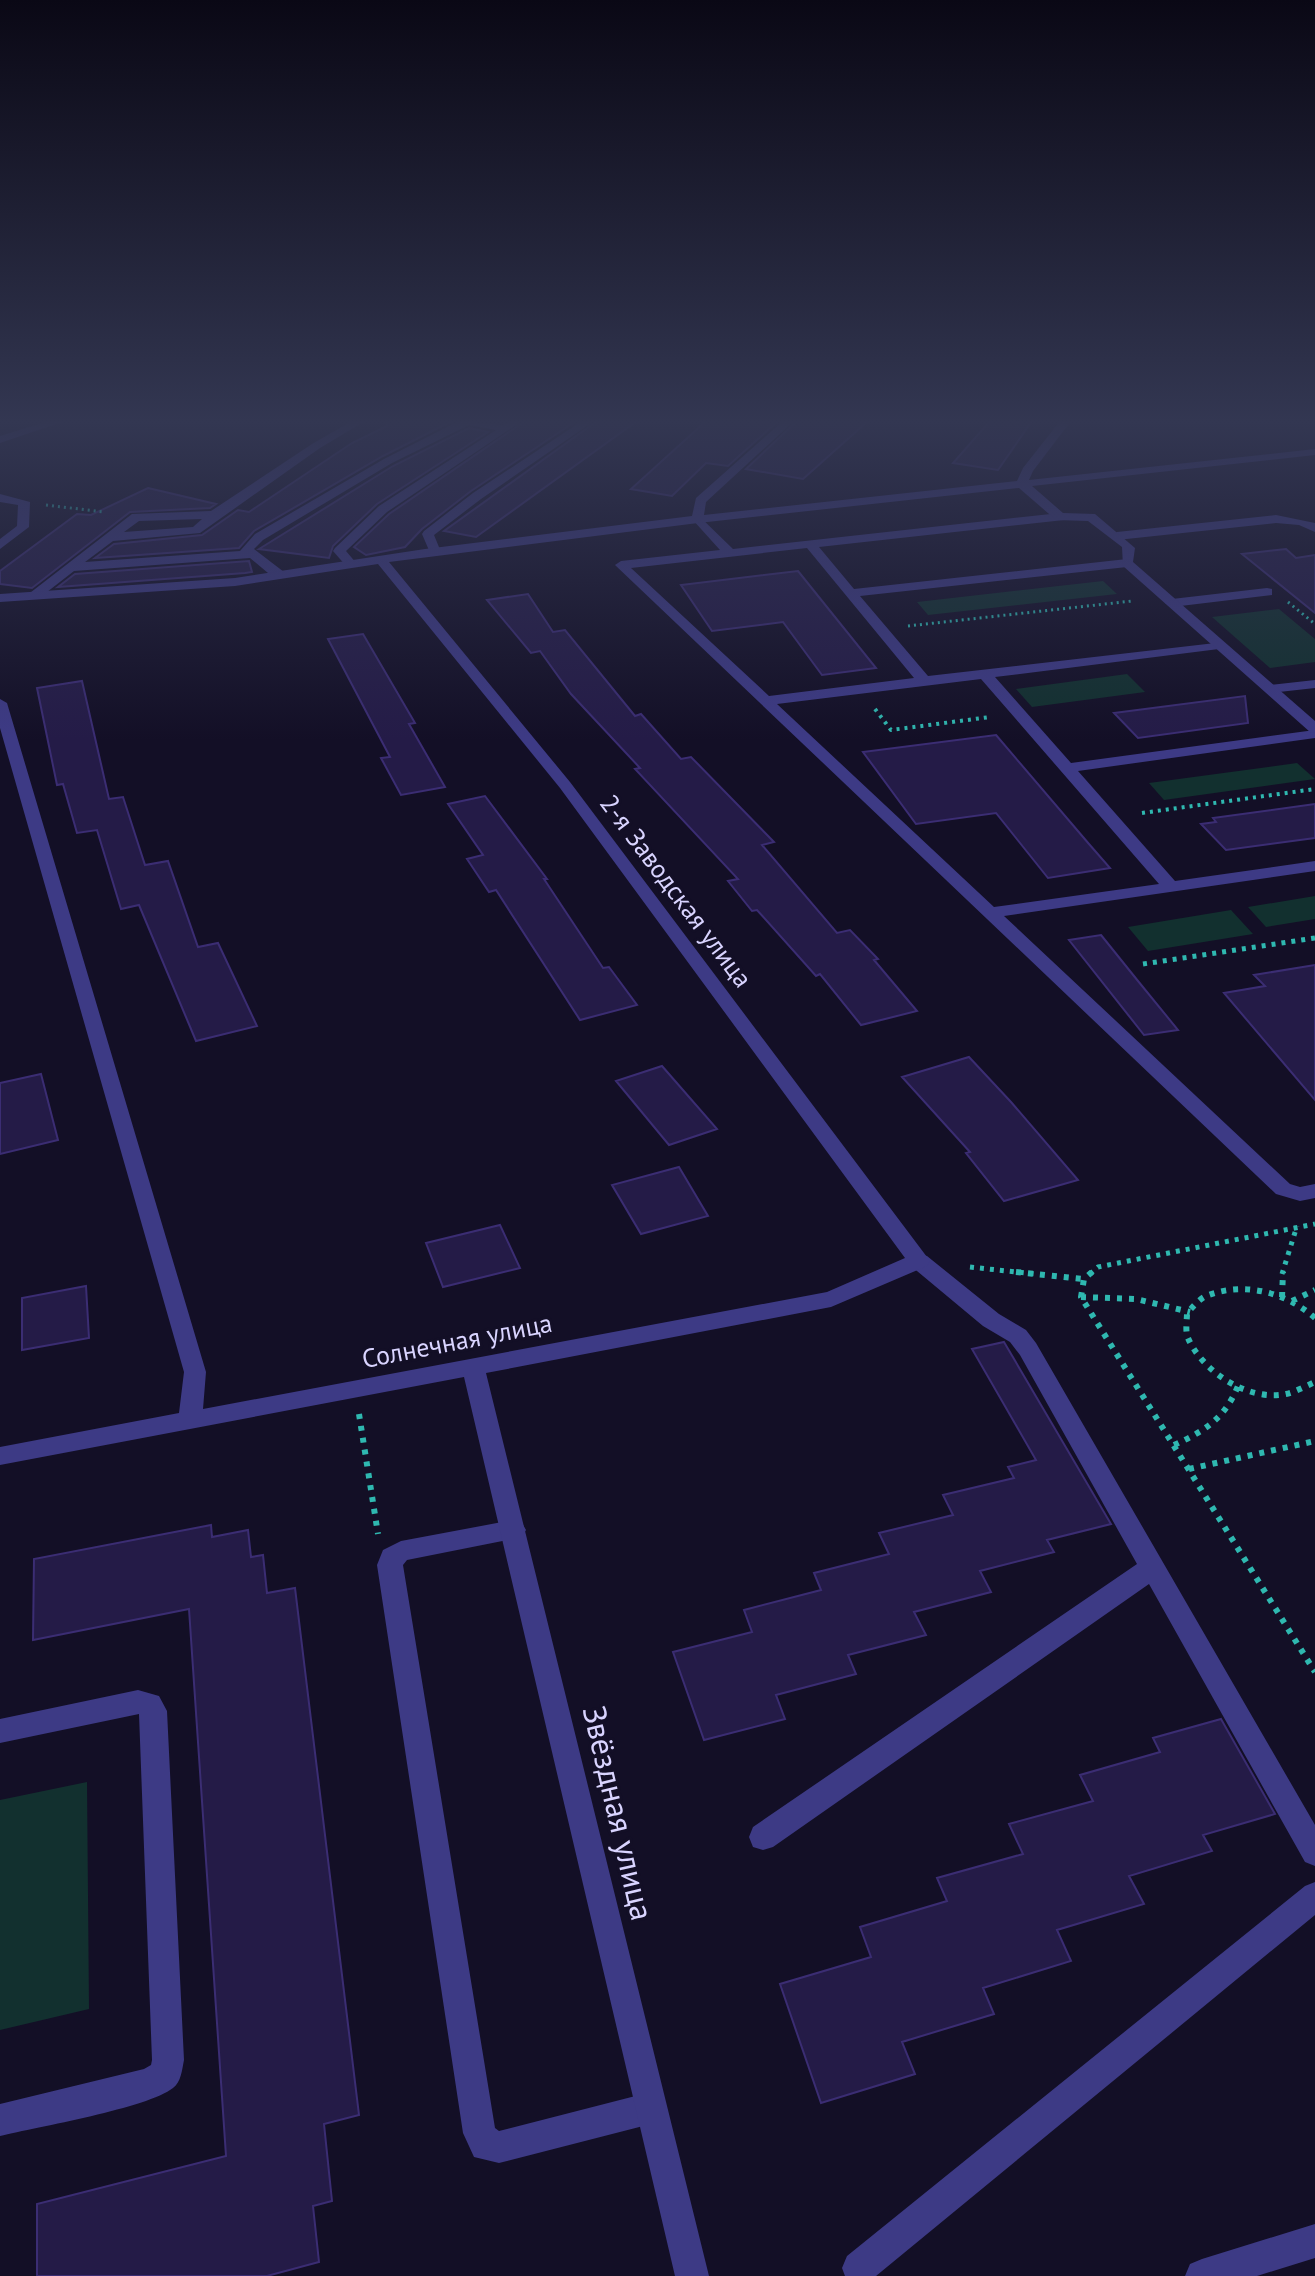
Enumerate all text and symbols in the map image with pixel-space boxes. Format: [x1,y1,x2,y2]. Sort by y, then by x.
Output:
street label: 2-я Заводская улица [593,788,760,994]
street label: Солнечная улица [359,1306,555,1375]
street label: Звёздная улица [574,1701,664,1924]

